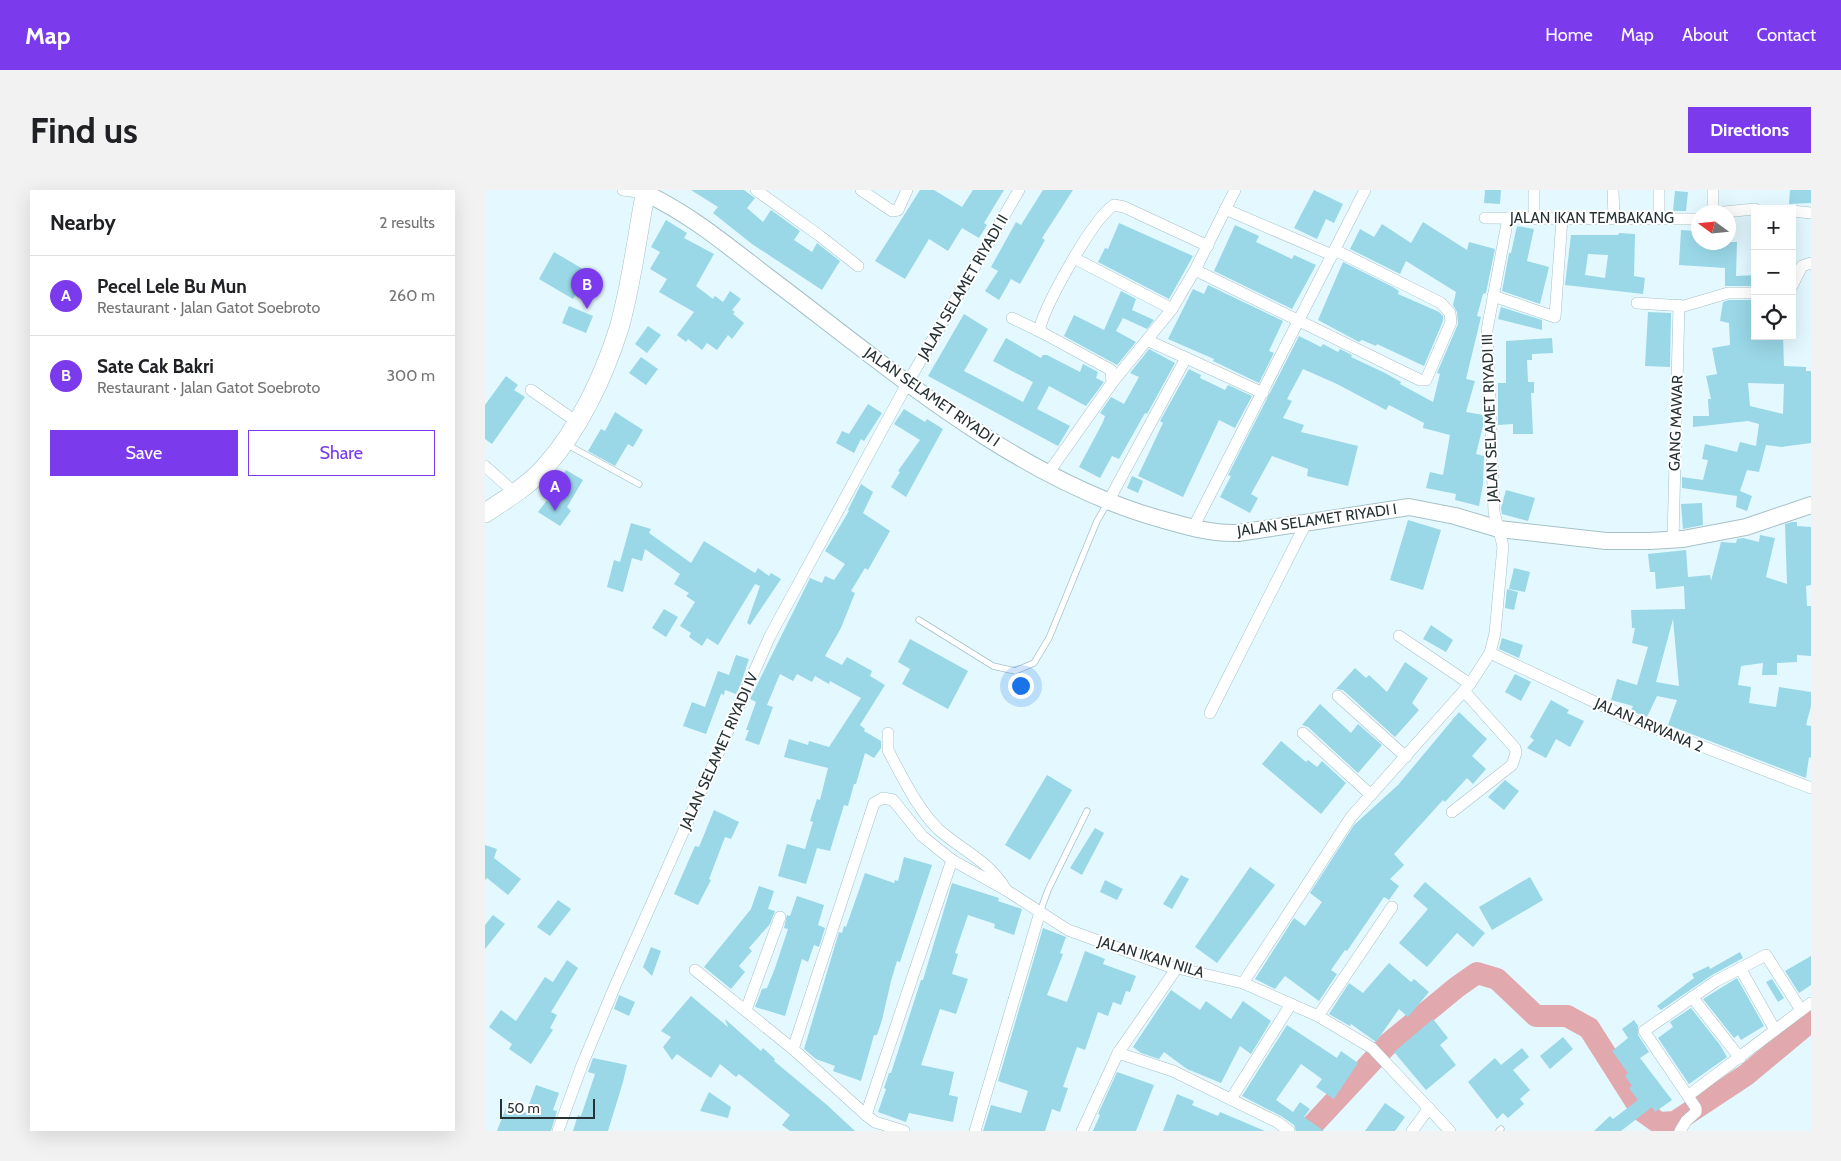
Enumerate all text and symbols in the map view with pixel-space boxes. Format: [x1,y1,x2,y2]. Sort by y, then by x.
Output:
text: Map [25,21,71,50]
text: Home [1545,24,1593,46]
text: Map [1621,24,1654,46]
text: About [1682,24,1728,46]
text: Contact [1756,24,1816,46]
button: Directions [1688,107,1811,153]
text: Find us [30,109,138,152]
north arrow [1691,205,1736,250]
map controls [1751,205,1796,340]
button: + [1751,205,1796,250]
street label: JALAN IKAN TEMBAKANG [1509,209,1674,227]
text: Nearby [50,210,116,235]
street label: JALAN SELAMET RIYADI II [914,211,1012,364]
text: 2 results [379,213,435,232]
button: − [1751,250,1796,295]
pin: B [571,268,603,309]
text: Pecel Lele Bu Mun [97,275,247,298]
text: A [61,286,71,305]
text: 260 m [389,286,435,305]
button: locate [1751,295,1796,340]
text: Restaurant · Jalan Gatot Soebroto [97,298,320,317]
street label: JALAN SELAMET RIYADI III [1478,333,1502,504]
street label: JALAN SELAMET RIYADI I [860,343,1003,451]
text: Sate Cak Bakri [97,355,214,378]
text: B [61,366,71,385]
text: 300 m [386,366,435,385]
street label: GANG MAWAR [1665,375,1687,471]
text: Restaurant · Jalan Gatot Soebroto [97,378,320,397]
button: Save [50,430,238,476]
button: Share [248,430,435,476]
pin: A [539,470,571,511]
street label: JALAN SELAMET RIYADI I [1235,500,1398,540]
street label: JALAN SELAMET RIYADI IV [676,669,762,833]
your location [1008,673,1034,699]
street label: JALAN ARWANA 2 [1591,694,1706,756]
street label: JALAN IKAN NILA [1095,932,1207,982]
scale bar [500,1096,595,1119]
text: 50 m [507,1099,540,1117]

